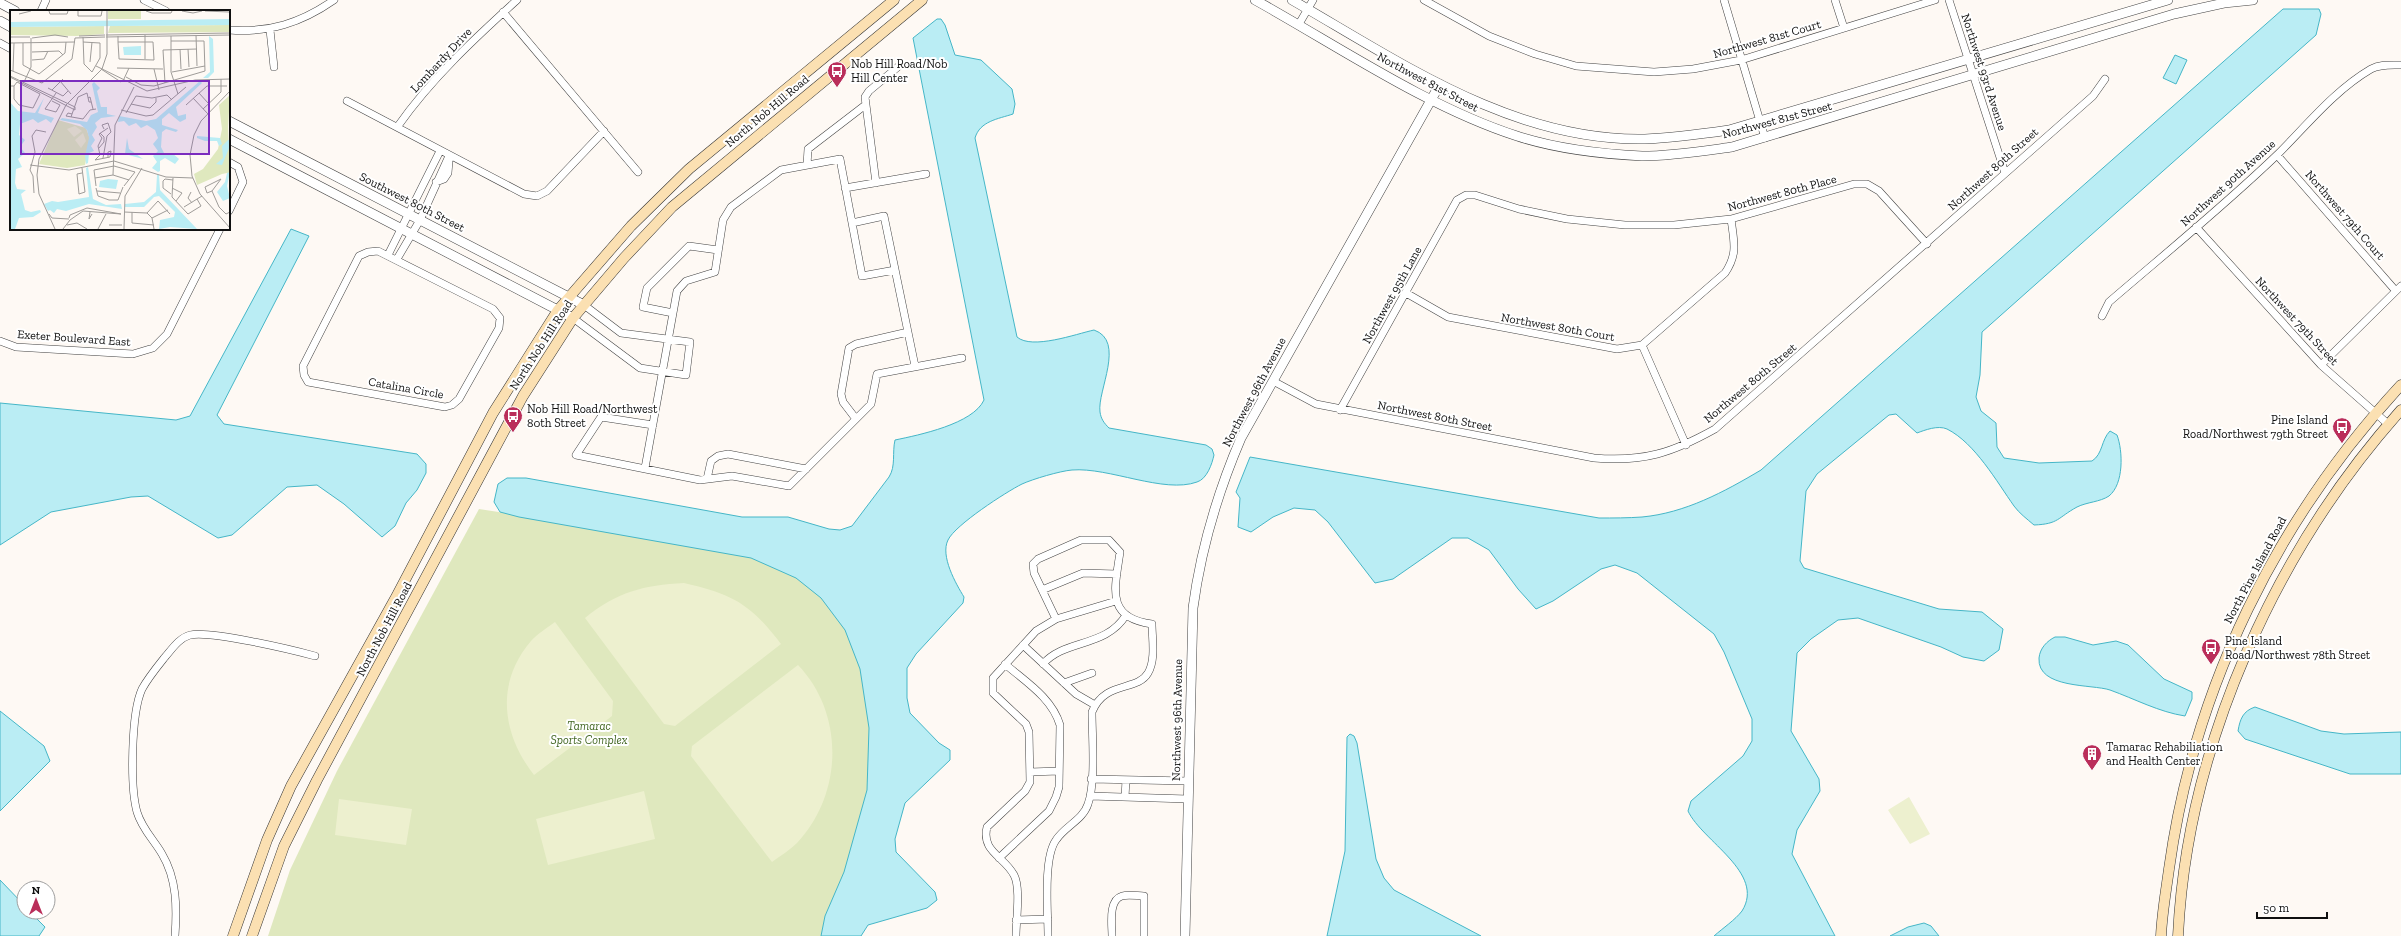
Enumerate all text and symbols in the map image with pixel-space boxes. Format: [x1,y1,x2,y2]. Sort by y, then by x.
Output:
inset map [10,10,230,230]
street label: Northwest 93rd Avenue [1958,12,2010,133]
street label: Northwest 81st Court [1711,17,1823,61]
street label: Lombardy Drive [407,24,475,95]
street label: Northwest 81st Street [1375,49,1482,115]
place label: Nob Hill Road/Nob Hill Center [851,57,947,85]
bus stop icon: Nob Hill Road/Nob Hill Center [826,60,848,88]
street label: North Nob Hill Road [722,72,812,150]
street label: Northwest 81st Street [1721,98,1834,141]
street label: Northwest 80th Street [1945,124,2041,213]
street label: Northwest 90th Avenue [2178,137,2278,229]
street label: Northwest 79th Court [2302,167,2388,263]
street label: Southwest 80th Street [357,169,467,235]
street label: Northwest 80th Place [1726,172,1838,214]
street label: Northwest 95th Lane [1359,244,1425,346]
street label: Northwest 79th Street [2253,274,2342,368]
street label: North Nob Hill Road [507,297,576,393]
street label: Northwest 80th Court [1500,310,1616,344]
street label: Exeter Boulevard East [17,327,132,349]
street label: Northwest 96th Avenue [1219,335,1289,449]
street label: Northwest 80th Street [1701,340,1800,426]
street label: Catalina Circle [367,374,445,402]
street label: Northwest 80th Street [1376,398,1494,434]
place label: Nob Hill Road/Northwest 80th Street [527,402,658,430]
bus stop icon: Nob Hill Road/Northwest 80th Street [502,405,524,433]
place label: Pine Island Road/Northwest 79th Street [2183,413,2329,441]
bus stop icon: Pine Island Road/Northwest 79th Street [2331,416,2353,444]
street label: North Pine Island Road [2221,514,2289,626]
street label: North Nob Hill Road [353,579,415,679]
place label: Pine Island Road/Northwest 78th Street [2225,634,2371,662]
bus stop icon: Pine Island Road/Northwest 78th Street [2200,637,2222,665]
street label: Northwest 96th Avenue [1169,659,1185,781]
park label: Tamarac Sports Complex [550,719,628,747]
place label: Tamarac Rehabiliation and Health Center [2106,740,2223,768]
building icon: Tamarac Rehabiliation and Health Center [2081,743,2103,771]
north arrow [16,880,56,920]
text: N [32,884,41,897]
scale bar [2257,894,2327,920]
text: 50 m [2263,901,2290,915]

